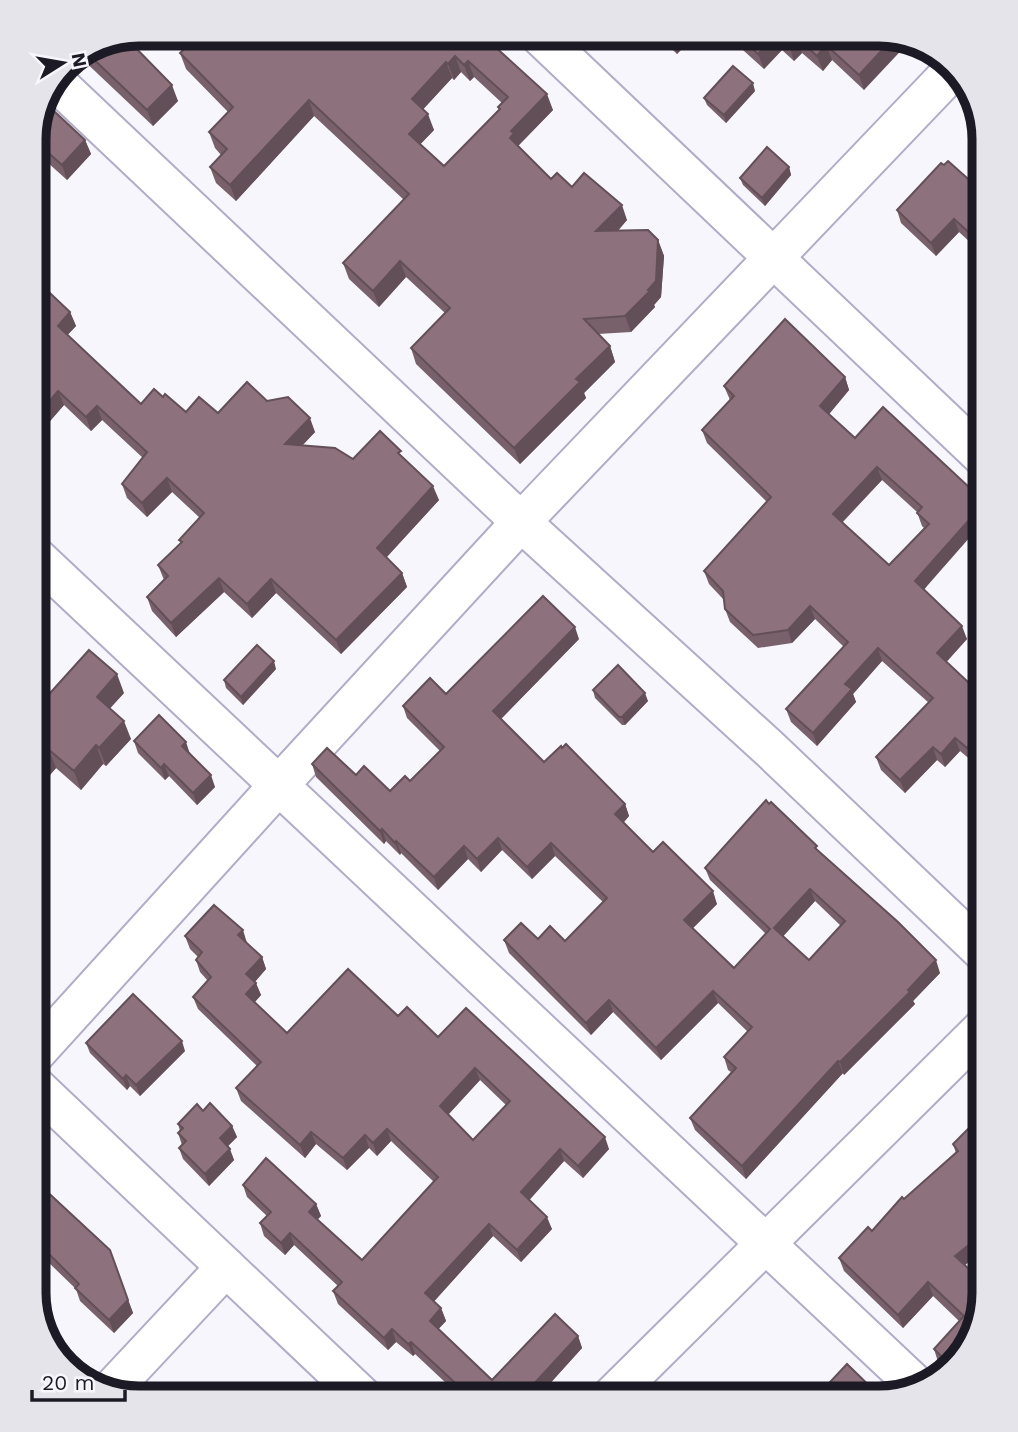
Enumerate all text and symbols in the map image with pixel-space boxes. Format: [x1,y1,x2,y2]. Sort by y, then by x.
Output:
north arrow [28,28,98,98]
text: N [67,51,92,69]
scale bar [32,1358,124,1402]
text: 20 m [42,1370,94,1395]

